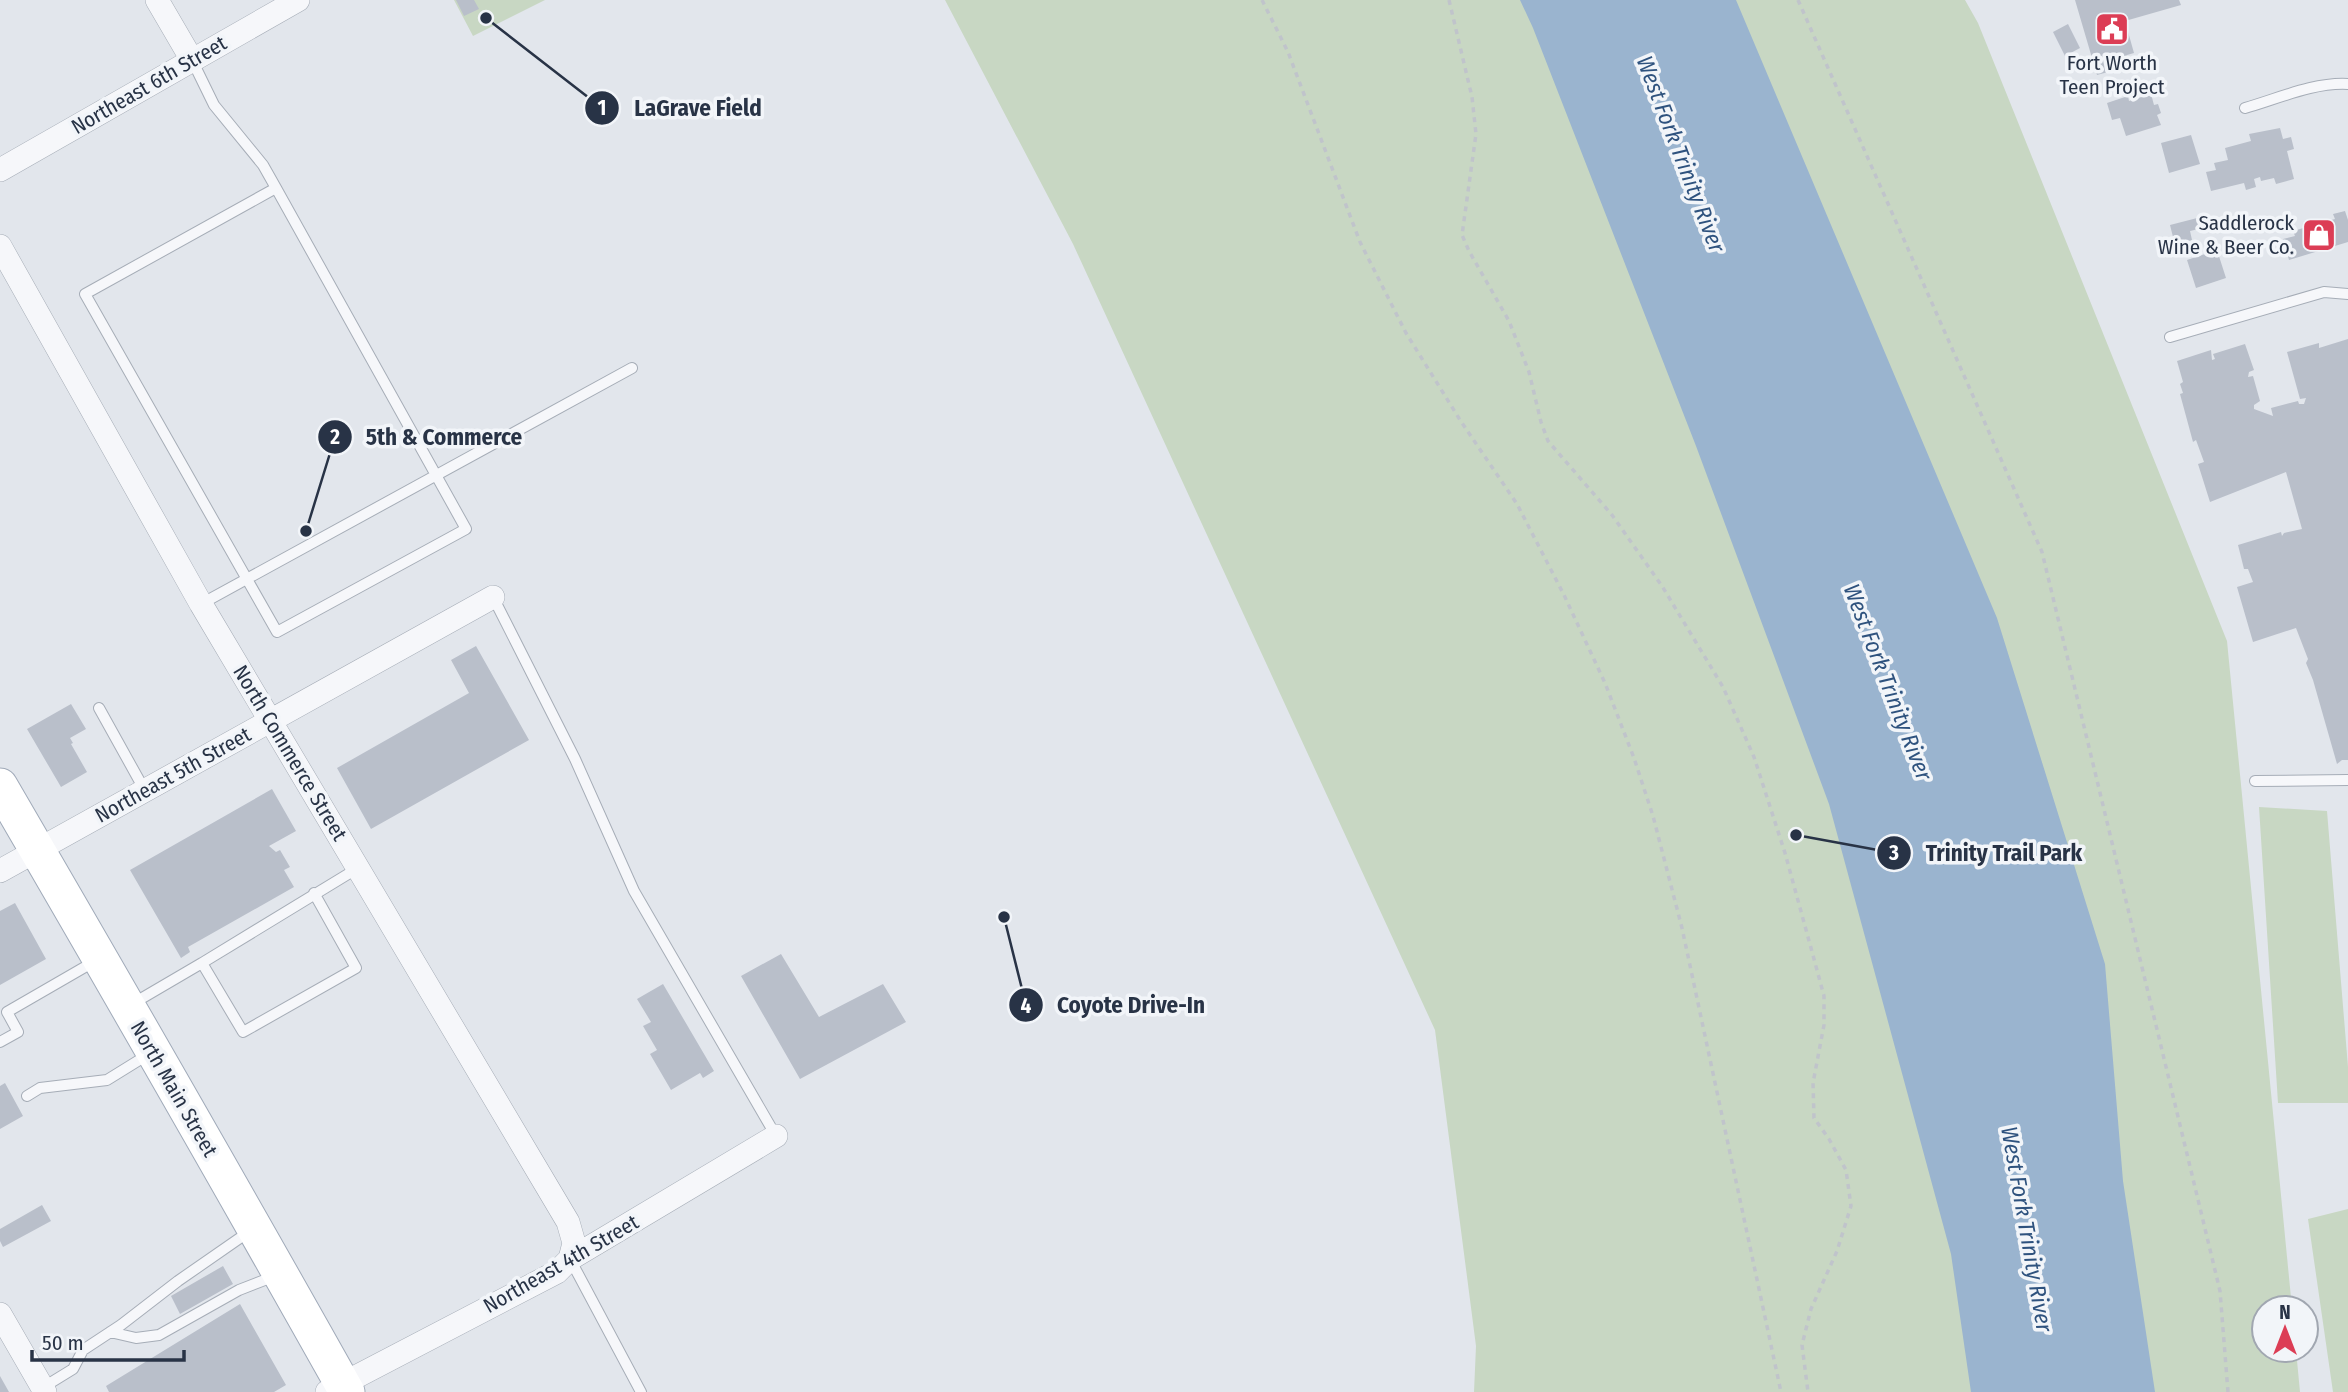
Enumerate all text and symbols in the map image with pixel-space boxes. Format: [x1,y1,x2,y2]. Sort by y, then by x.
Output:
public building icon: Fort Worth Teen Project [2093,10,2131,48]
street label: Northeast 6th Street [67,30,231,140]
place label: Fort Worth Teen Project [2059,50,2165,100]
water label: West Fork Trinity River [1631,52,1732,257]
callout: LaGrave Field [585,86,775,130]
text: LaGrave Field [634,94,762,122]
text: 1 [598,95,606,121]
place label: Saddlerock Wine & Beer Co. [2158,210,2294,260]
shop icon: Saddlerock Wine & Beer Co. [2300,216,2338,254]
callout: 5th & Commerce [317,415,536,459]
text: 5th & Commerce [366,423,523,451]
text: 2 [329,424,340,450]
water label: West Fork Trinity River [1838,580,1939,785]
street label: North Commerce Street [227,660,353,846]
street label: Northeast 5th Street [91,721,256,829]
callout: Trinity Trail Park [1877,831,2096,875]
text: Trinity Trail Park [1926,839,2083,867]
text: 3 [1888,840,1899,866]
callout: Coyote Drive-In [1008,983,1219,1027]
text: Coyote Drive-In [1057,991,1205,1019]
text: 4 [1021,993,1032,1019]
street label: North Main Street [125,1017,223,1161]
water label: West Fork Trinity River [1995,1124,2059,1335]
street label: Northeast 4th Street [479,1209,643,1319]
north arrow [2250,1294,2320,1364]
text: N [2279,1301,2291,1324]
scale bar [32,1318,184,1362]
text: 50 m [42,1330,84,1356]

